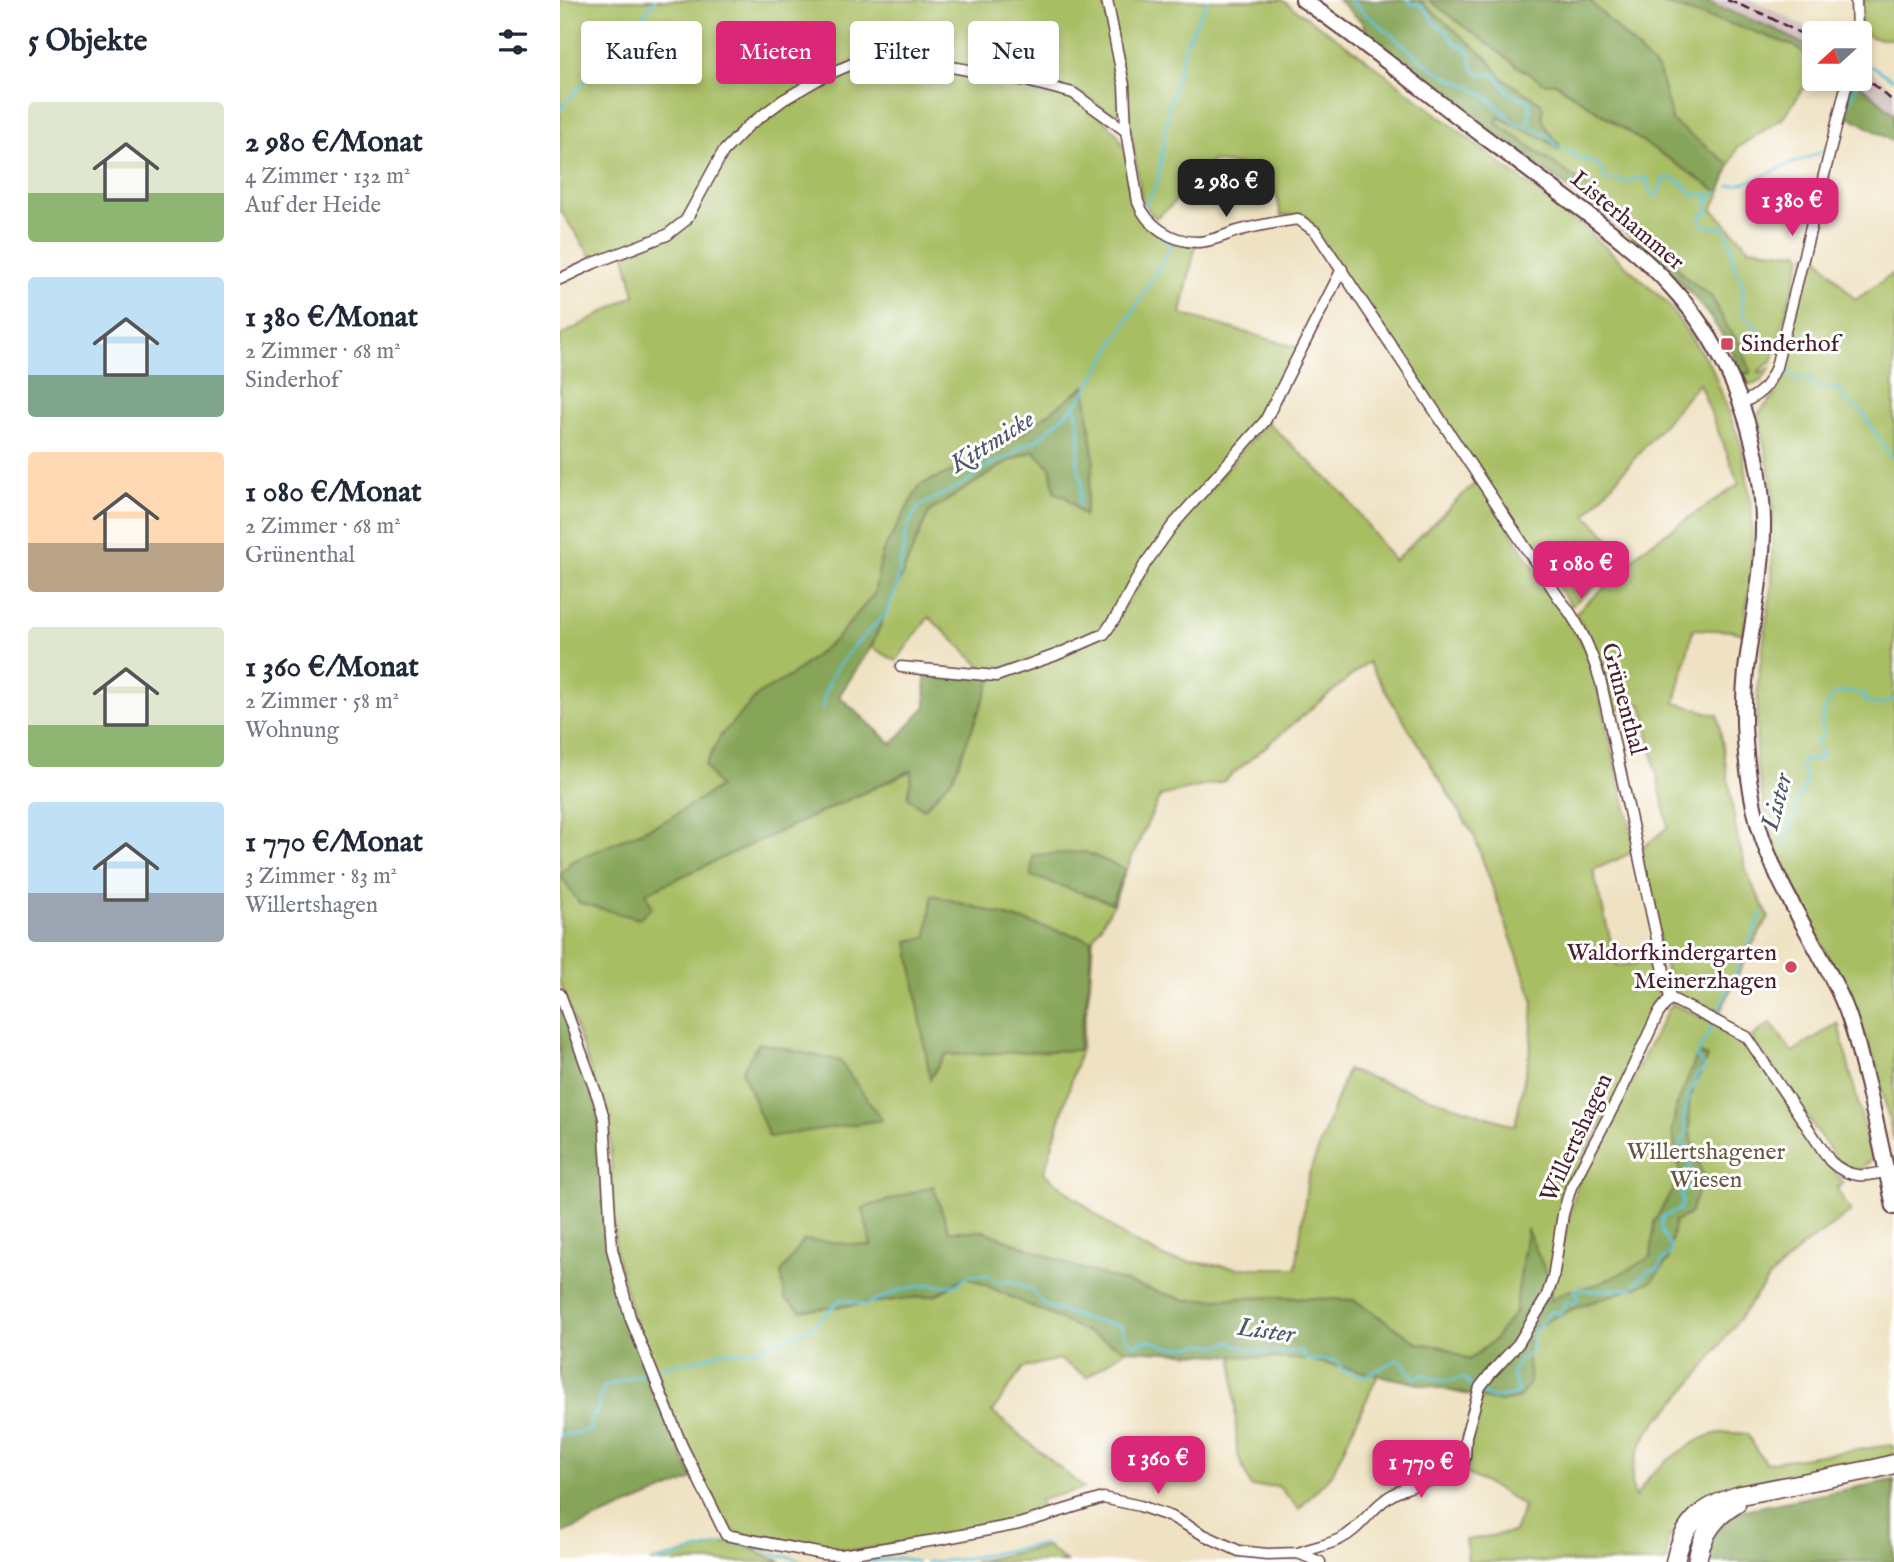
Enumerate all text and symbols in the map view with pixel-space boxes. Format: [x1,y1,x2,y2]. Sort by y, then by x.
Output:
chip: Kaufen [581,21,702,84]
chip: Mieten [716,21,836,84]
chip: Filter [850,21,954,84]
chip: Neu [968,21,1059,84]
north arrow [1802,21,1872,91]
map controls [1802,21,1872,91]
text: 5 Objekte [28,23,147,61]
icon: filters [494,23,532,61]
text: 2 980 €/Monat [245,124,423,162]
icon: home [84,130,168,214]
pin: 2 980 € [1161,160,1291,219]
text: 4 Zimmer · 132 m² [245,162,410,191]
street label: Listerhammer [1563,164,1691,278]
text: 2 980 € [1194,167,1258,196]
pin: 1 380 € [1727,178,1857,238]
text: 1 380 € [1762,186,1823,215]
text: Auf der Heide [245,191,381,220]
text: 1 380 €/Monat [245,299,418,337]
icon: home [84,305,168,389]
place label: Sinderhof [1741,329,1844,360]
marker: Sinderhof [1719,336,1735,352]
text: 2 Zimmer · 68 m² [245,337,401,366]
text: Sinderhof [245,366,339,395]
water label: Kittmicke [943,403,1041,481]
text: 1 080 €/Monat [245,474,422,512]
icon: home [84,480,168,564]
text: 2 Zimmer · 68 m² [245,512,401,541]
text: Grünenthal [245,541,355,570]
pin: 1 080 € [1516,542,1646,601]
text: 1 080 € [1549,549,1613,578]
street label: Grünenthal [1593,640,1653,759]
text: 1 360 €/Monat [245,649,419,687]
icon: home [84,655,168,739]
text: 2 Zimmer · 58 m² [245,687,399,716]
text: Wohnung [245,716,339,745]
water label: Lister [1753,769,1801,835]
text: 1 770 €/Monat [245,824,423,862]
icon: home [84,830,168,914]
text: 3 Zimmer · 83 m² [245,862,397,891]
text: Willertshagen [245,891,378,920]
place label: Waldorfkindergarten Meinerzhagen [1567,938,1777,997]
marker: Waldorfkindergarten Meinerzhagen [1783,959,1799,975]
street label: Willertshagen [1534,1068,1620,1207]
park label: Willertshagener Wiesen [1627,1137,1786,1196]
water label: Lister [1234,1311,1298,1352]
pin: 1 360 € [1093,1436,1223,1496]
pin: 1 770 € [1356,1440,1486,1500]
text: 1 360 € [1127,1444,1189,1473]
text: 1 770 € [1389,1448,1453,1477]

